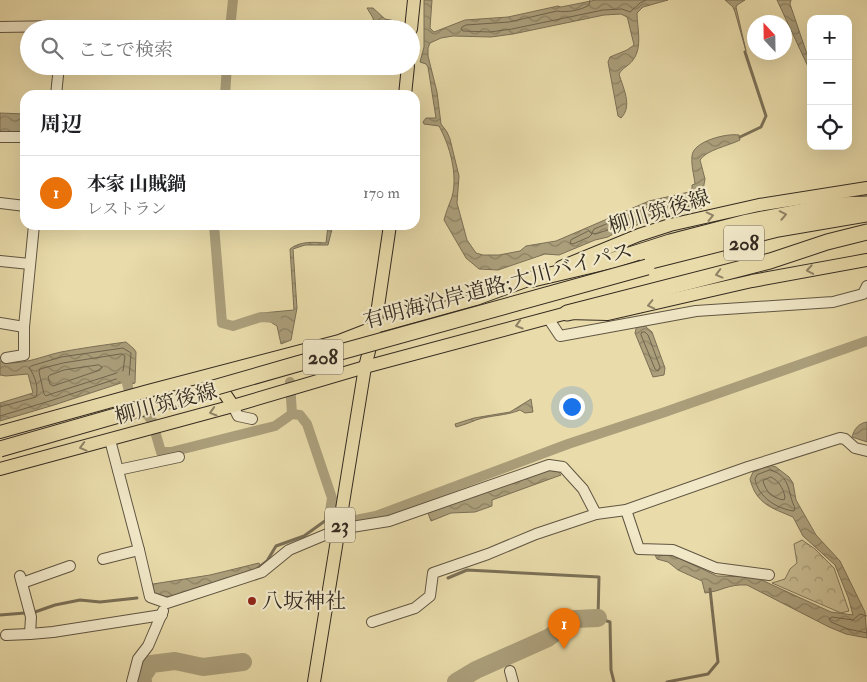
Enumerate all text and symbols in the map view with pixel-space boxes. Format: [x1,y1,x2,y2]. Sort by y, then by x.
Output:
north arrow [747,15,792,60]
map controls [807,15,852,150]
button: + [807,15,852,60]
search box [20,20,420,75]
icon: search [38,34,66,62]
text: ここで検索 [78,38,173,62]
button: − [807,60,852,105]
button: locate [807,105,852,150]
text: 周辺 [40,111,82,138]
text: 本家 山賊鍋 [87,172,186,196]
text: 1 [53,183,59,203]
text: 170 m [363,183,400,203]
street label: 柳川筑後線 [605,184,713,240]
text: レストラン [87,199,167,219]
one-way arrow [779,210,788,221]
one-way arrow [706,211,715,222]
road number: 208 [724,226,764,260]
street label: 有明海沿岸道路;大川バイパス [360,237,636,335]
one-way arrow [805,264,814,275]
one-way arrow [715,268,724,279]
one-way arrow [646,299,655,310]
one-way arrow [516,320,524,330]
road number: 208 [303,340,343,374]
street label: 柳川筑後線 [112,377,220,431]
your location [559,394,585,420]
one-way arrow [209,406,218,416]
one-way arrow [79,441,87,452]
road number: 23 [325,508,355,542]
place label: 八坂神社 [262,588,346,615]
marker: 八坂神社 [246,595,258,607]
pin: 1 [548,608,580,649]

